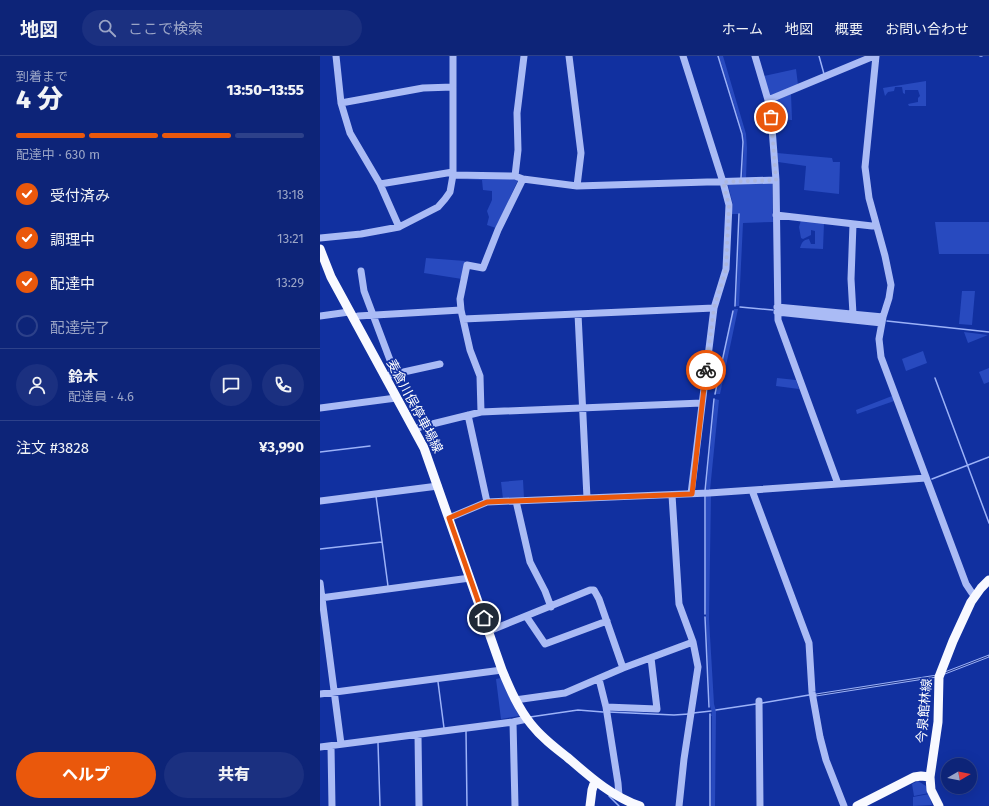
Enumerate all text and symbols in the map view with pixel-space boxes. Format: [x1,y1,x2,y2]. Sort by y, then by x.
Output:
search box [82,10,362,46]
icon: search [96,17,118,39]
text: 地図 [20,18,58,41]
text: ここで検索 [128,20,203,38]
text: ホーム [721,21,763,38]
text: 地図 [785,21,813,38]
text: 概要 [835,21,863,38]
text: お問い合わせ [885,21,969,38]
text: 到着まで [16,69,68,84]
text: 13:50–13:55 [226,81,304,99]
text: 4 分 [16,84,63,115]
pin [754,100,788,134]
icon: bag [760,106,782,128]
text: 配達中 · 630 m [16,147,100,162]
icon: check [16,183,38,205]
text: 受付済み [50,187,110,205]
text: 13:18 [276,187,304,202]
icon: check [16,227,38,249]
text: 調理中 [50,231,95,249]
text: 13:21 [277,231,304,246]
icon: check [16,271,38,293]
text: 配達中 [50,275,95,293]
text: 13:29 [276,275,304,290]
text: 配達完了 [50,319,110,337]
courier [686,350,726,390]
street label: 麦倉川俣停車場線 [384,357,446,455]
icon: bike [695,359,717,381]
button: person [16,364,58,406]
button: chat [210,364,252,406]
button: phone [262,364,304,406]
text: 鈴木 [68,368,98,386]
text: 配達員 · 4.6 [68,389,134,404]
text: ¥3,990 [259,438,304,456]
text: 注文 #3828 [16,439,89,457]
pin [467,601,501,635]
icon: home [473,607,495,629]
street label: 今泉館林線 [914,678,934,744]
button: ヘルプ [16,752,156,798]
button: 共有 [164,752,304,798]
north arrow [941,758,977,794]
map controls [941,758,977,794]

